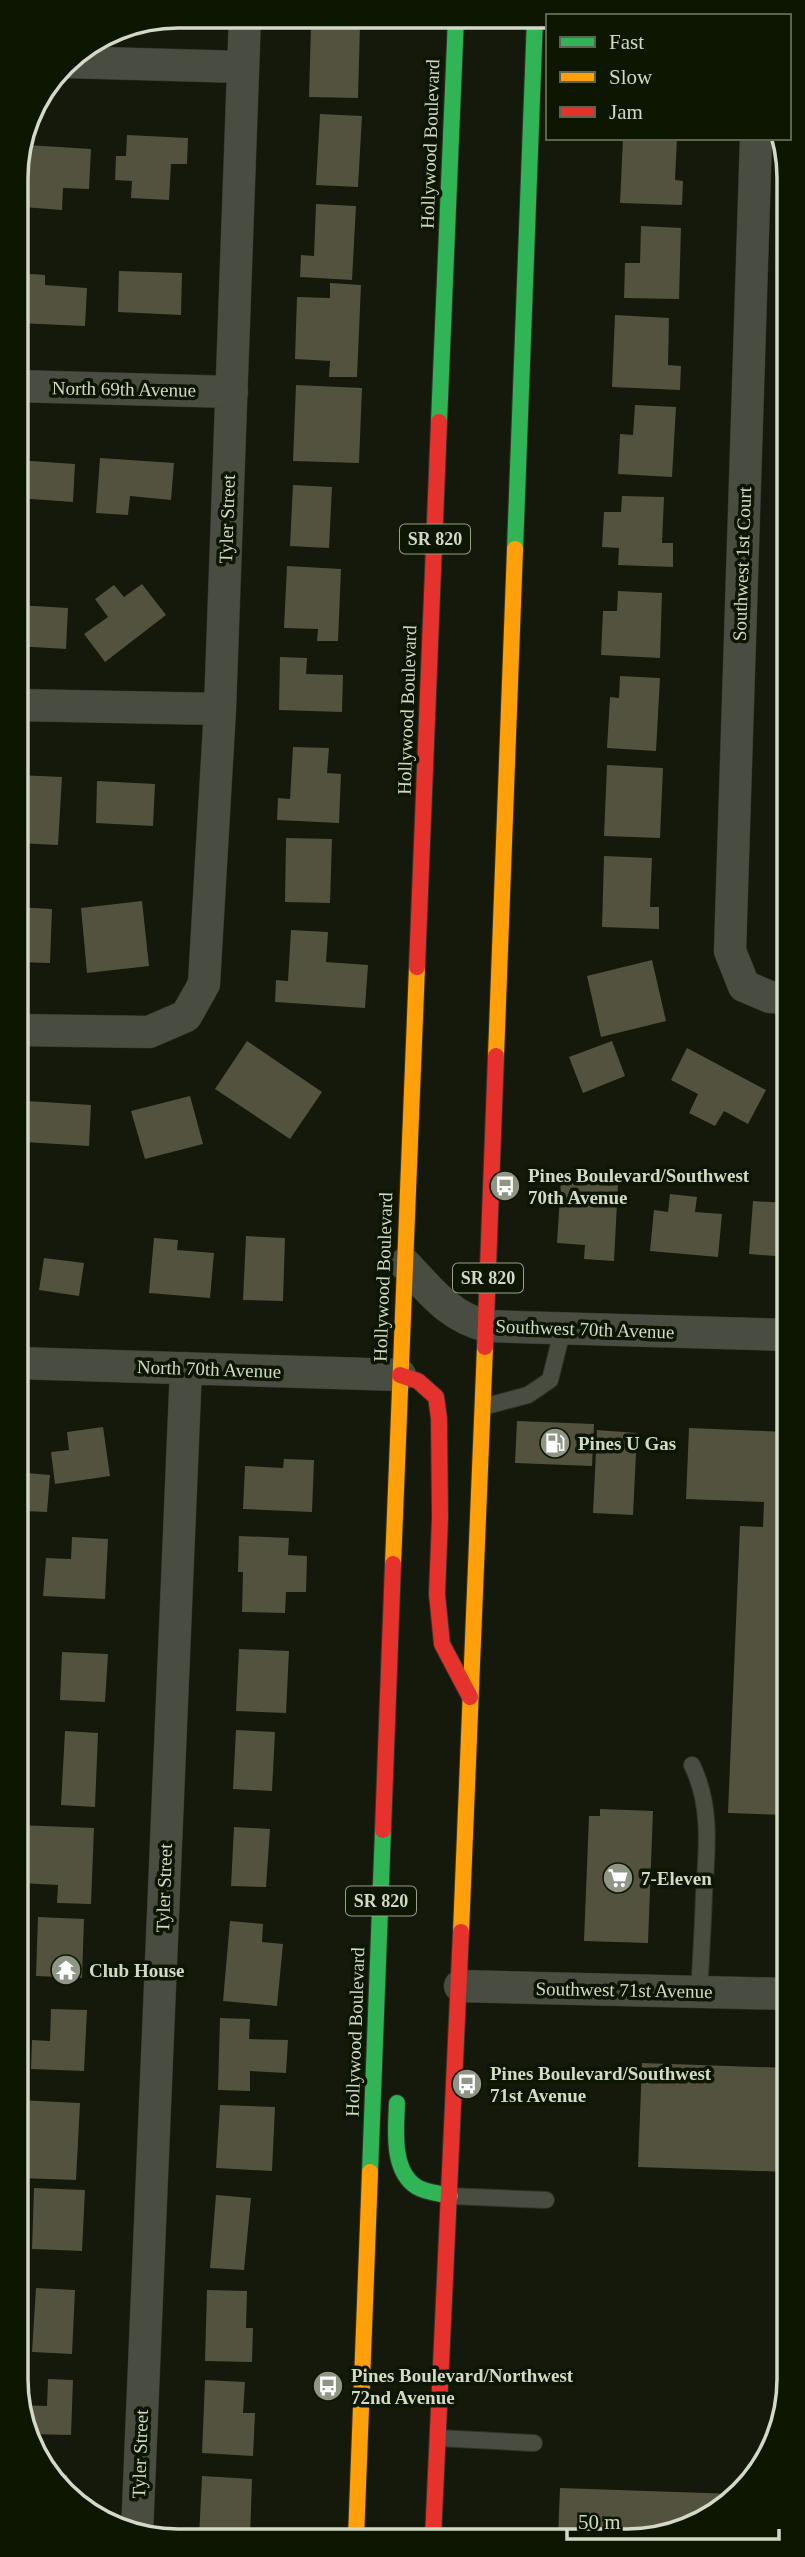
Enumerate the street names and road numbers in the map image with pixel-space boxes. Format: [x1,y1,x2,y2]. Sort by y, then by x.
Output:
street label: Hollywood Boulevard [417,58,443,229]
street label: North 69th Avenue [52,377,196,401]
street label: Tyler Street [215,473,239,564]
street label: Southwest 1st Court [729,486,755,641]
road number: SR 820 [400,524,470,554]
street label: Hollywood Boulevard [394,624,420,795]
street label: Hollywood Boulevard [370,1191,396,1362]
road number: SR 820 [453,1264,523,1293]
street label: Southwest 70th Avenue [495,1315,675,1343]
street label: North 70th Avenue [137,1356,281,1382]
street label: Tyler Street [152,1842,176,1933]
road number: SR 820 [346,1886,416,1915]
street label: Hollywood Boulevard [342,1946,368,2117]
street label: Southwest 71st Avenue [535,1978,713,2002]
street label: Tyler Street [128,2408,152,2499]

